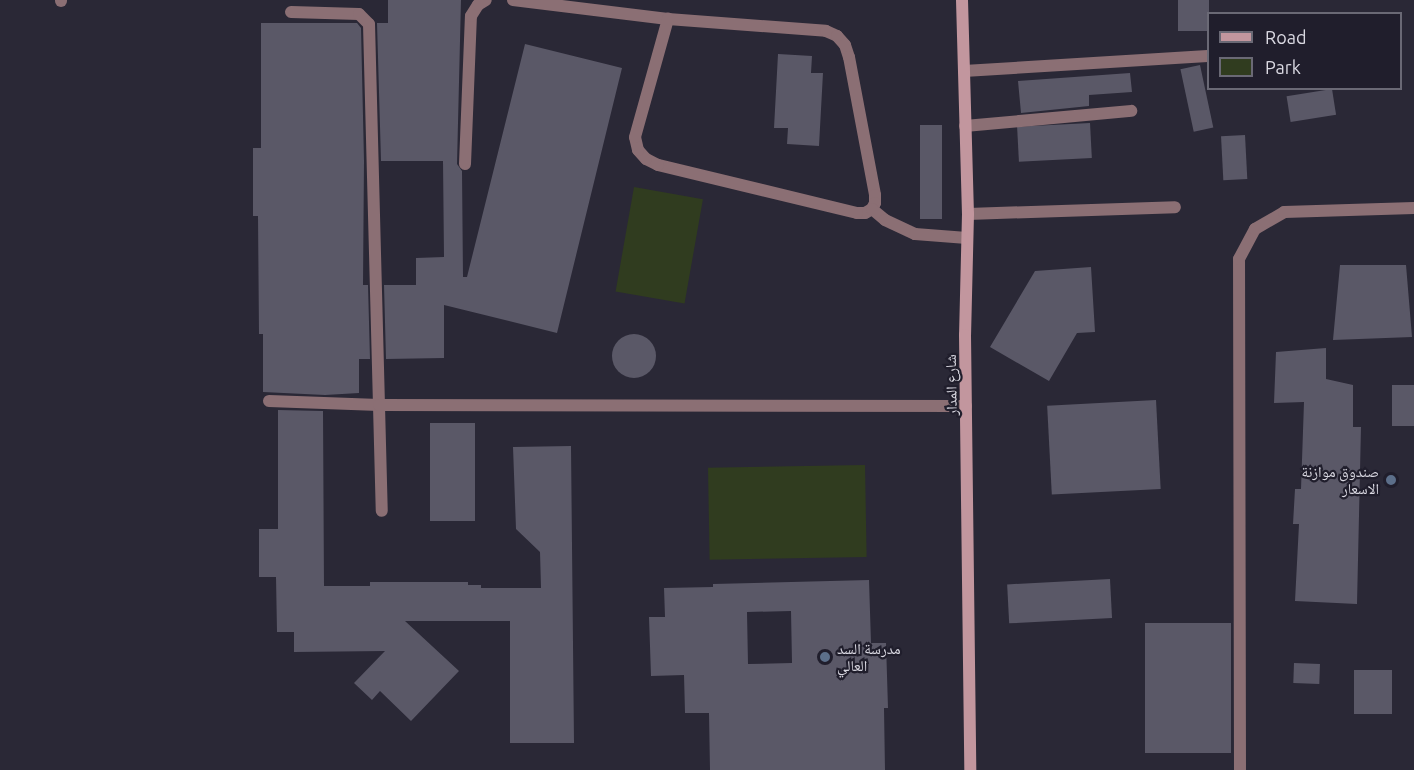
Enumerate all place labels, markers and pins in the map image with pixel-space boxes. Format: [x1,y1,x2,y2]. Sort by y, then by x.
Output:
place label: صندوق موازنة الاسعار [1301,462,1379,497]
marker: صندوق موازنة الاسعار [1384,473,1398,487]
place label: مدرسة السد العالي [837,639,901,674]
marker: مدرسة السد العالي [818,650,832,664]

